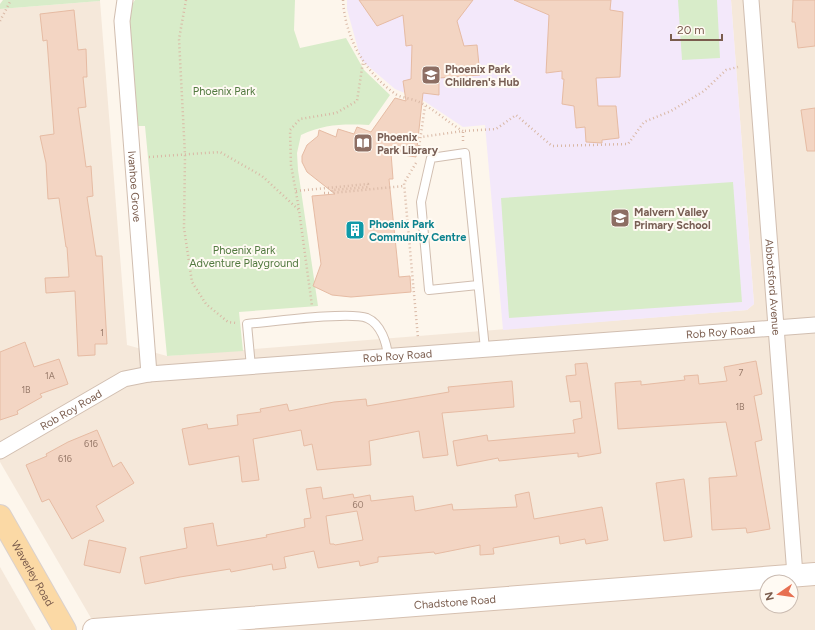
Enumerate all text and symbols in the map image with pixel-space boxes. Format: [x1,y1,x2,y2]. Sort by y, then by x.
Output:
scale bar [671,16,722,42]
text: 20 m [677,23,705,37]
place label: Phoenix Park Children's Hub [445,63,520,89]
school or university icon: Phoenix Park Children's Hub [420,64,442,86]
park label: Phoenix Park [193,85,256,98]
place label: Phoenix Park Library [377,131,439,157]
library icon: Phoenix Park Library [352,132,374,154]
street label: Ivanhoe Grove [125,150,144,222]
place label: Malvern Valley Primary School [634,206,711,232]
school or university icon: Malvern Valley Primary School [609,207,631,229]
place label: Phoenix Park Community Centre [369,218,466,244]
building icon: Phoenix Park Community Centre [344,219,366,241]
street label: Abbotsford Avenue [763,239,783,336]
park label: Phoenix Park Adventure Playground [189,244,299,270]
street label: Rob Roy Road [685,323,756,341]
house number: 1 [100,327,104,338]
street label: Rob Roy Road [362,347,433,365]
house number: 7 [739,367,744,378]
house number: 1A [45,370,55,381]
house number: 1B [21,384,31,395]
street label: Rob Roy Road [38,387,104,433]
house number: 1B [735,401,745,412]
house number: 616 [84,438,98,449]
house number: 616 [58,453,72,464]
house number: 60 [353,499,364,510]
street label: Waverley Road [9,538,56,608]
north arrow [759,574,799,614]
text: N [762,591,777,602]
street label: Chadstone Road [414,592,496,612]

